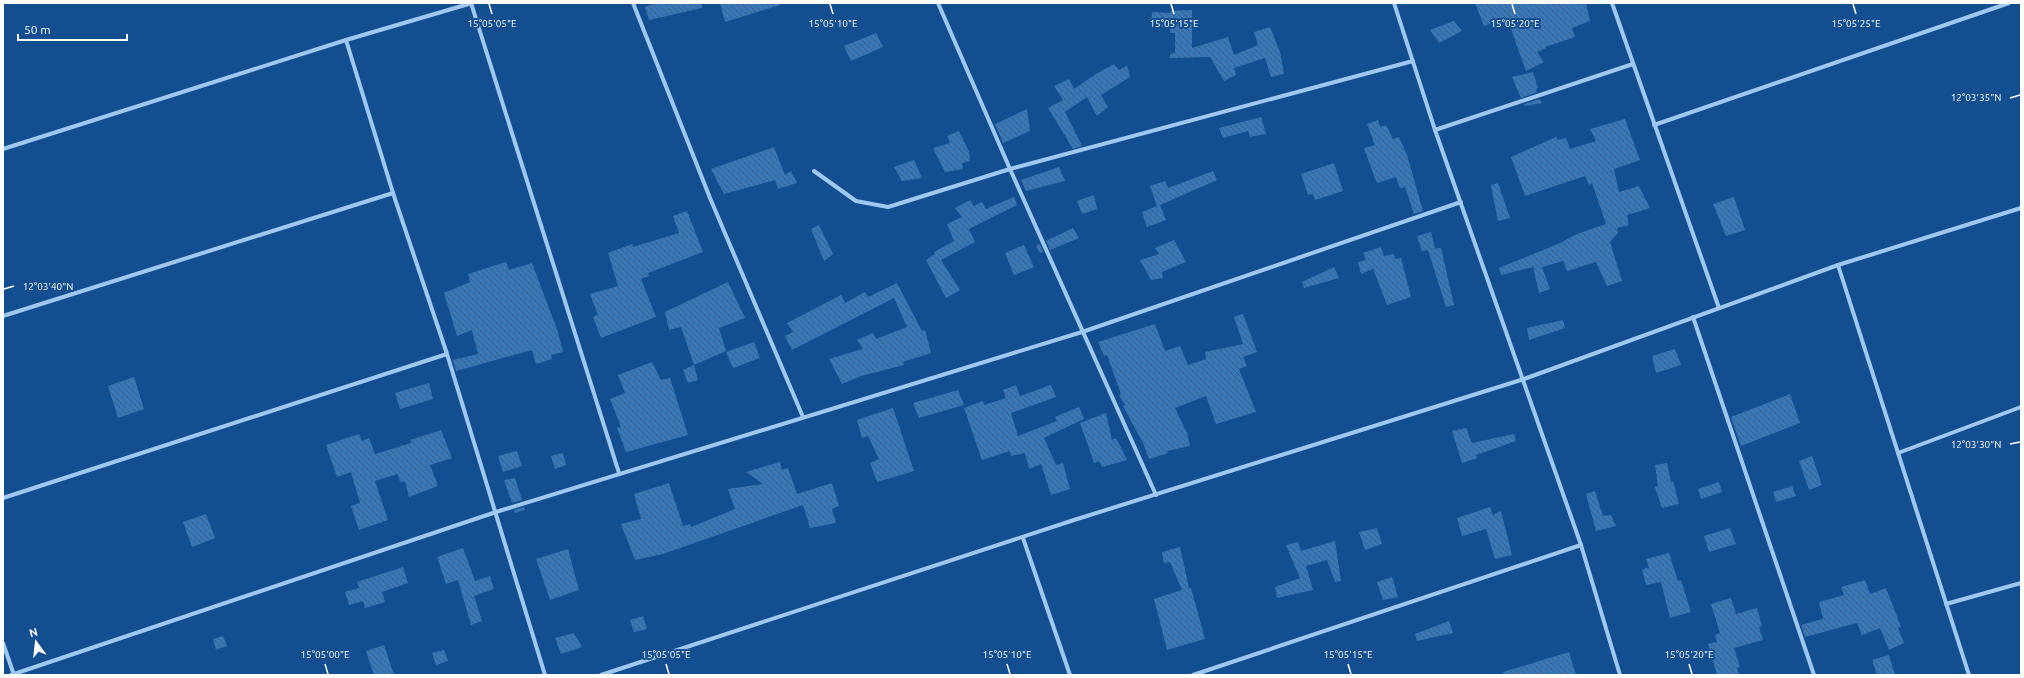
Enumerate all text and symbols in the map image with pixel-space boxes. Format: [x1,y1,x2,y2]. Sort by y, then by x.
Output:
scale bar [18,16,127,42]
text: 15°05'05"E [467,18,517,29]
text: 15°05'10"E [808,18,858,29]
text: 15°05'15"E [1149,18,1199,29]
text: 15°05'20"E [1490,18,1540,29]
text: 15°05'25"E [1831,18,1881,29]
text: 50 m [24,23,51,36]
text: 12°03'35"N [1951,92,2001,103]
text: 12°03'40"N [23,281,73,292]
text: 12°03'30"N [1951,439,2001,450]
north arrow [16,622,56,662]
text: N [28,625,39,639]
text: 15°05'00"E [300,649,350,660]
text: 15°05'05"E [641,649,691,660]
text: 15°05'10"E [982,649,1032,660]
text: 15°05'15"E [1323,649,1373,660]
text: 15°05'20"E [1664,649,1714,660]

